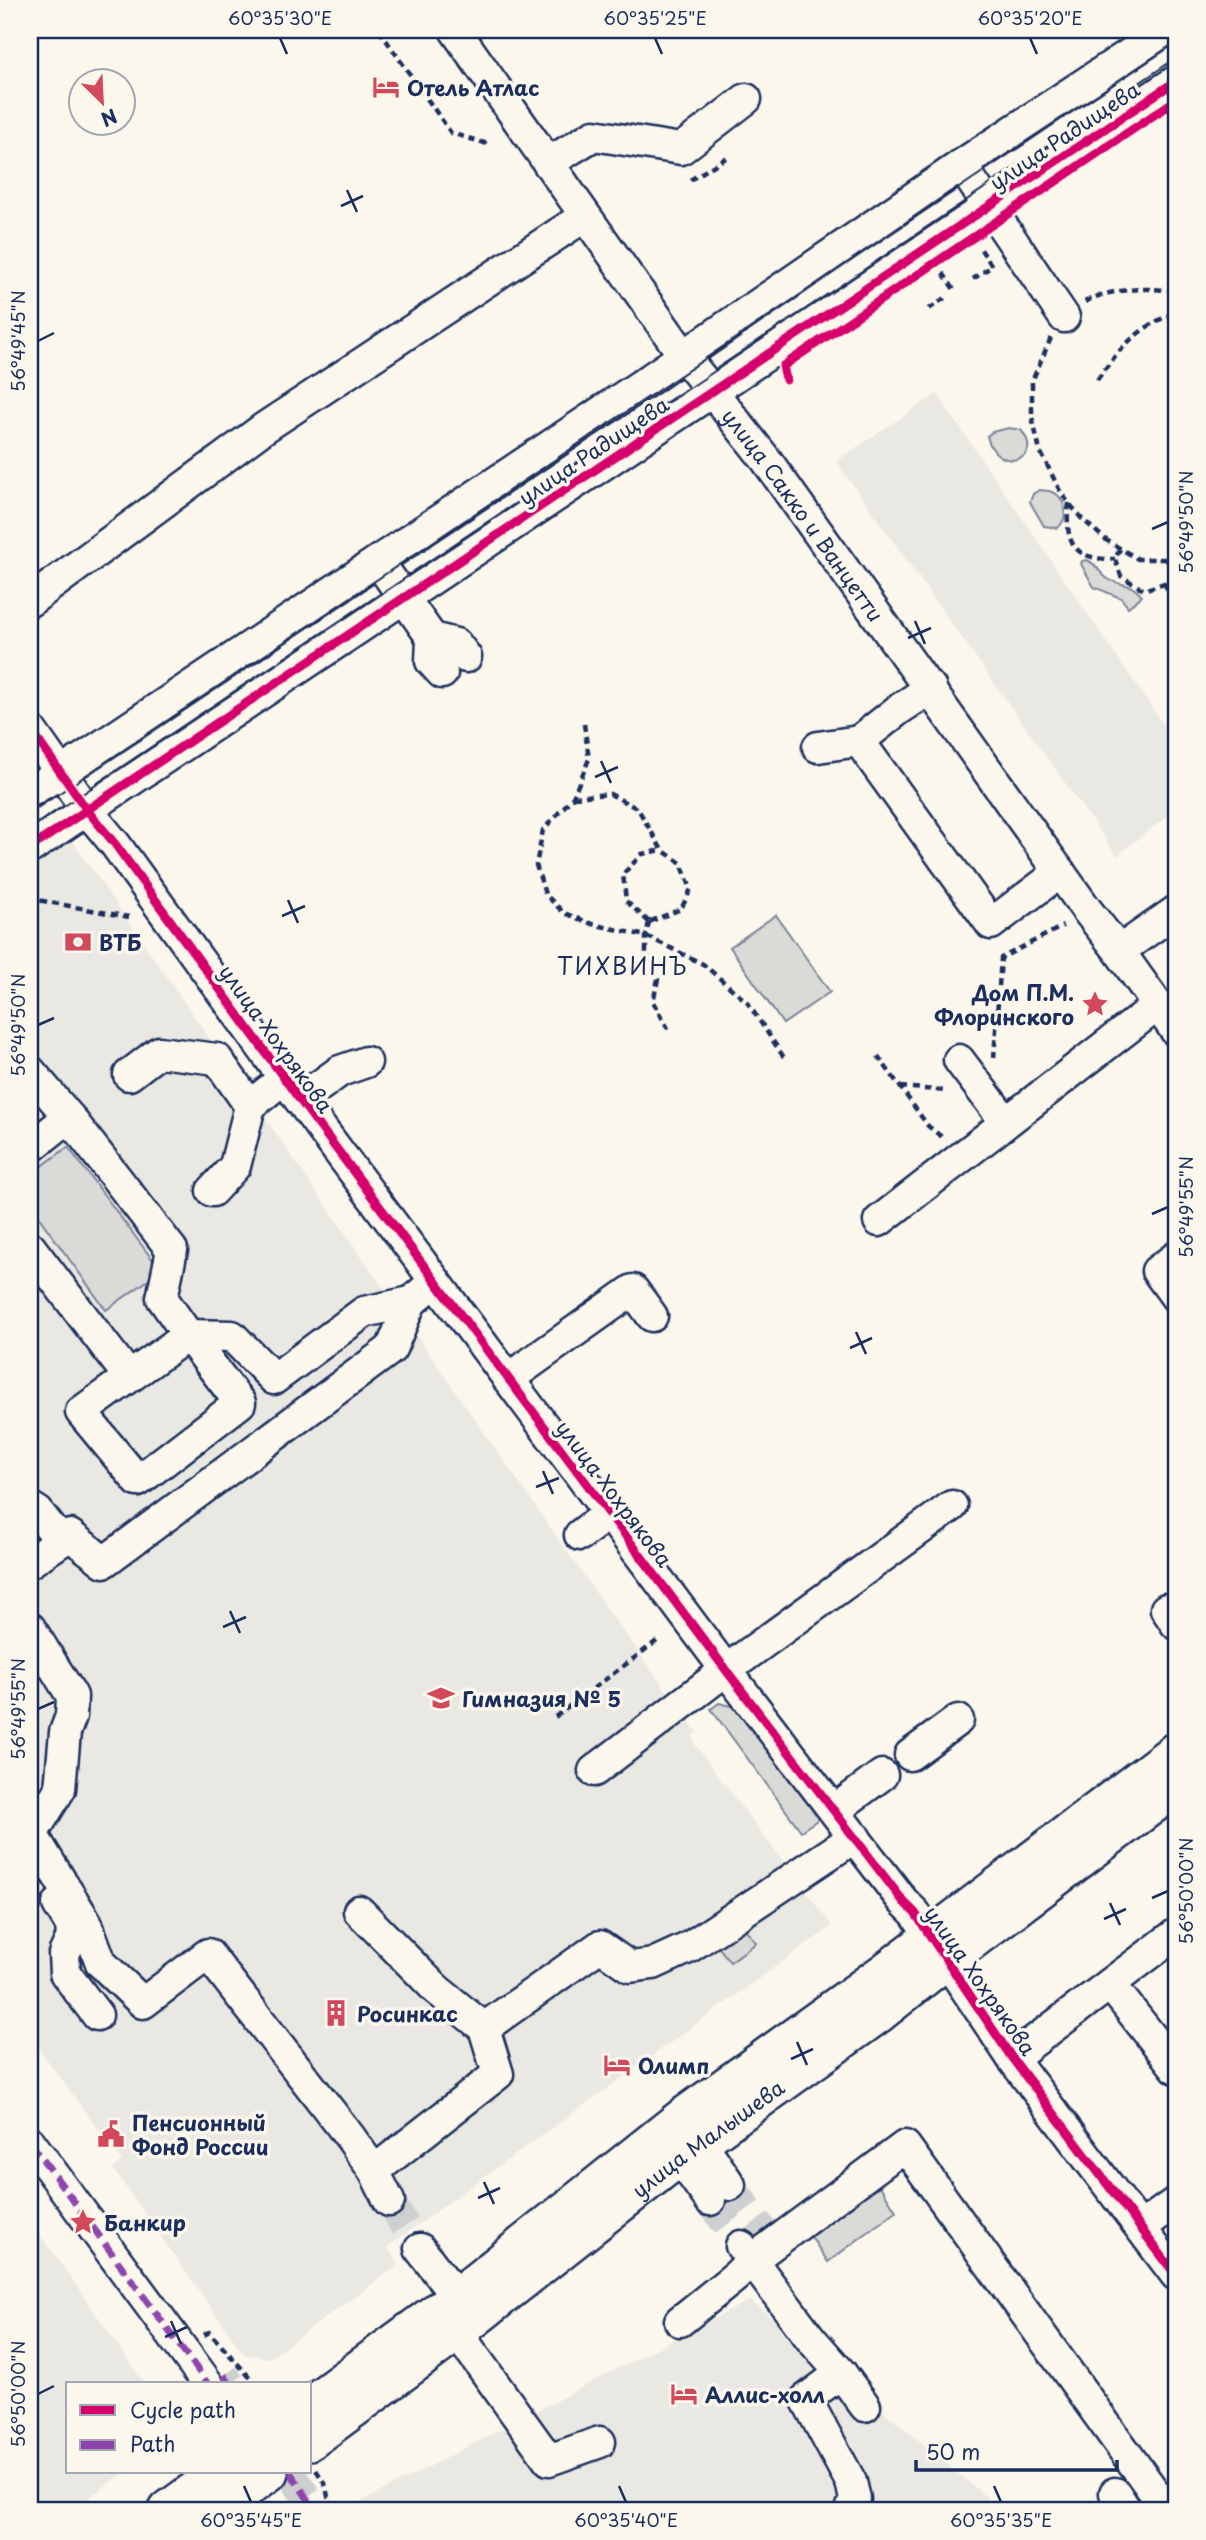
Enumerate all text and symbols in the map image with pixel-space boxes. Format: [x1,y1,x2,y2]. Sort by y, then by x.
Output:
text: 60°35'30"E [228,4,332,31]
text: 60°35'25"E [603,4,707,31]
text: 60°35'20"E [978,4,1083,31]
north arrow [66,66,136,136]
place label: Отель Атлас [407,71,539,103]
hotel icon: Отель Атлас [371,72,401,102]
street label: улица Радищева [982,73,1146,197]
text: N [97,103,122,134]
text: 56°49'45"N [4,290,31,392]
street label: улица Радищева [511,388,675,512]
street label: улица Сакко и Ванцетти [715,401,892,628]
text: 56°49'50"N [1172,470,1199,574]
place label: ВТБ [99,926,141,958]
bank icon: ВТБ [63,927,93,957]
district label: ТИХВИНЪ [557,948,689,983]
street label: улица Хохрякова [212,957,342,1119]
text: 56°49'50"N [4,973,31,1077]
place label: Дом П.М. Флоринского [934,976,1074,1032]
place icon: Дом П.М. Флоринского [1080,989,1110,1019]
text: 56°49'55"N [1172,1156,1199,1258]
street label: улица Хохрякова [549,1413,681,1573]
text: 56°49'55"N [4,1658,31,1760]
place label: Гимназия № 5 [462,1682,621,1714]
school or university icon: Гимназия № 5 [426,1683,456,1713]
text: 56°50'00"N [1172,1838,1199,1945]
street label: улица Хохрякова [917,1898,1045,2062]
place label: Росинкас [357,1997,458,2029]
building icon: Росинкас [321,1998,351,2028]
place label: Олимп [638,2049,709,2081]
hotel icon: Олимп [602,2050,632,2080]
street label: улица Малышева [624,2071,791,2205]
place label: Пенсионный Фонд России [132,2106,269,2162]
public building icon: Пенсионный Фонд России [96,2119,126,2149]
place label: Банкир [104,2206,186,2238]
place icon: Банкир [68,2207,98,2237]
text: 56°50'00"N [4,2341,31,2448]
place label: Аллис-холл [705,2378,825,2410]
hotel icon: Аллис-холл [669,2379,699,2409]
legend [66,2382,312,2474]
text: Cycle path [130,2393,236,2425]
text: Path [130,2427,175,2459]
scale bar [916,2428,1117,2472]
text: 50 m [926,2435,980,2467]
text: 60°35'45"E [200,2506,302,2533]
text: 60°35'40"E [574,2506,678,2533]
text: 60°35'35"E [950,2506,1052,2533]

